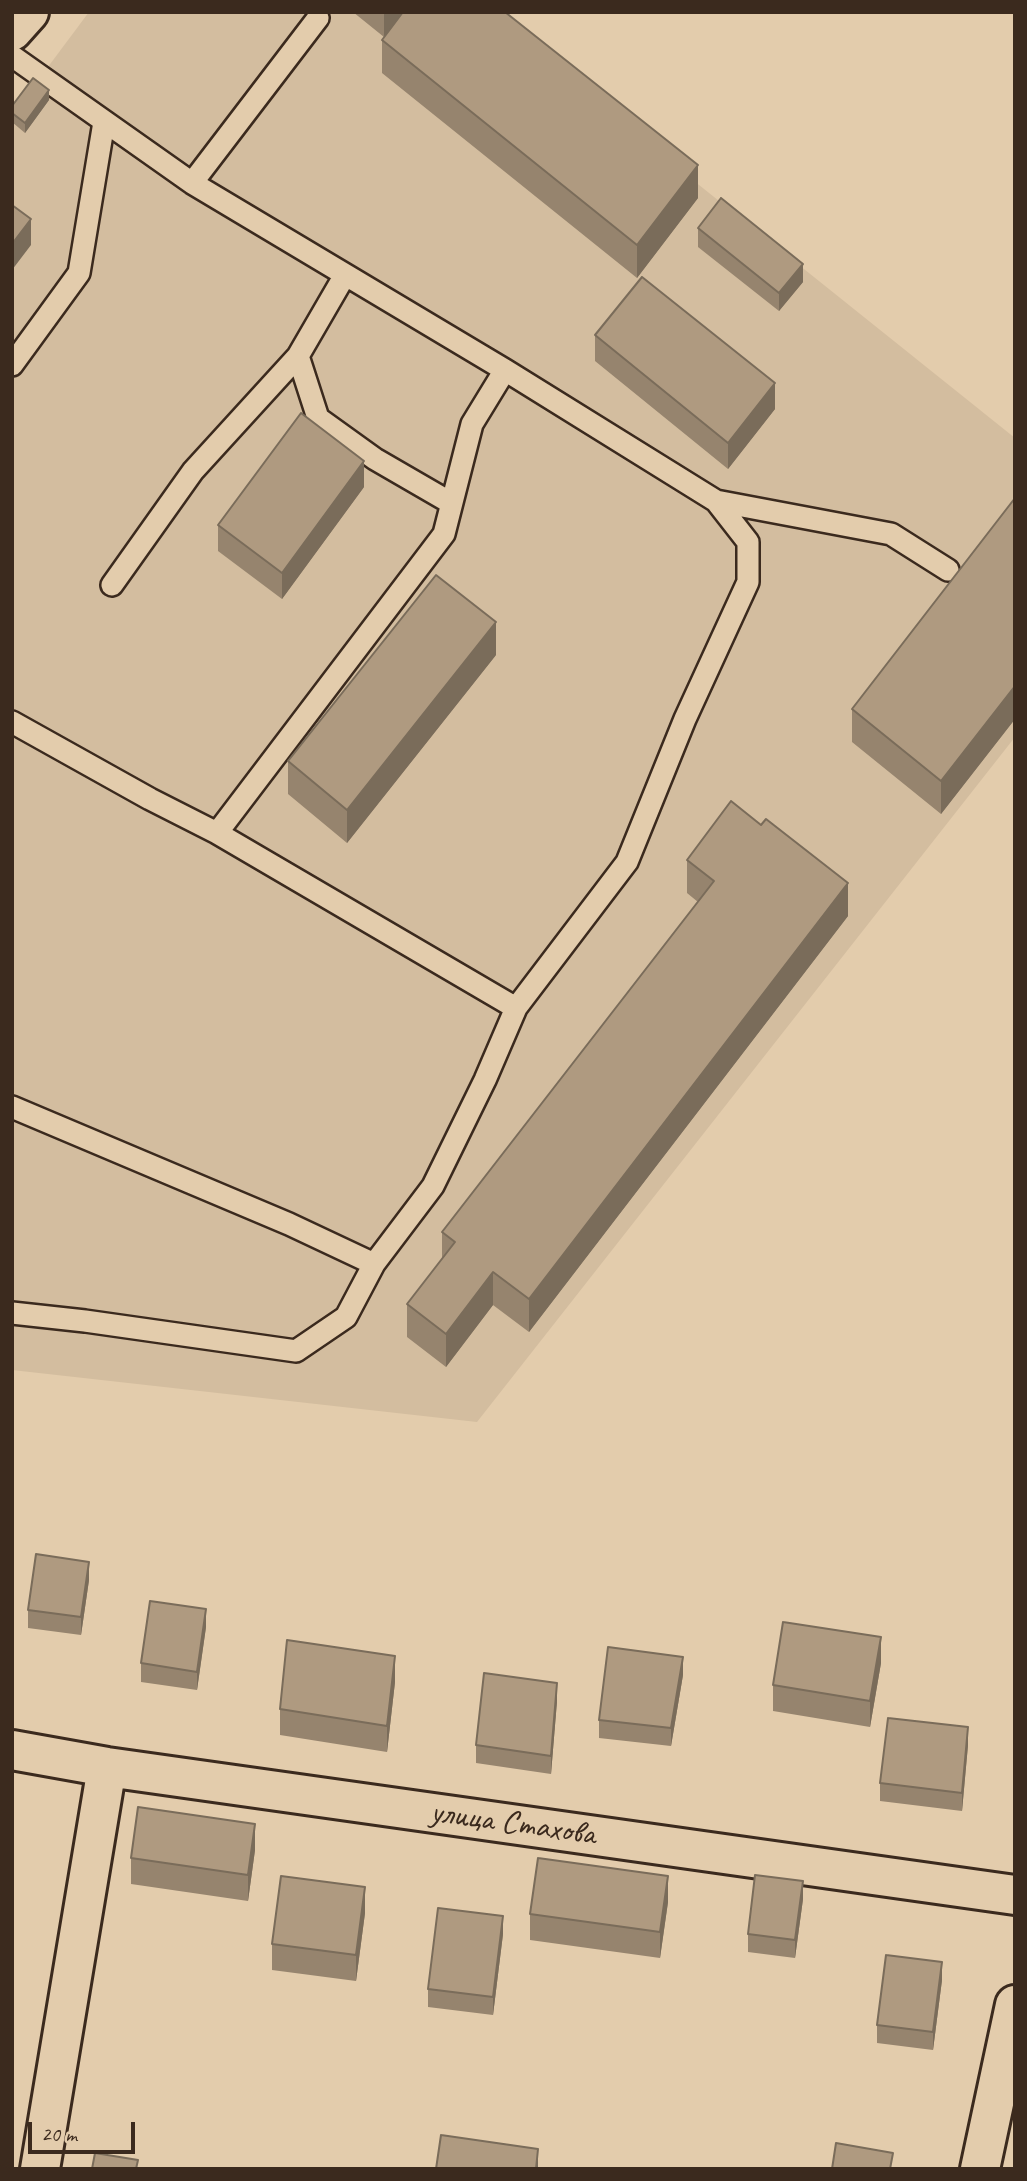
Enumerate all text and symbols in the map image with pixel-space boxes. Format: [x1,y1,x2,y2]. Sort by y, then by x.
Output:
street label: улица Стахова [428,1793,598,1855]
scale bar [32,2108,138,2152]
text: 20 m [41,2121,77,2147]

